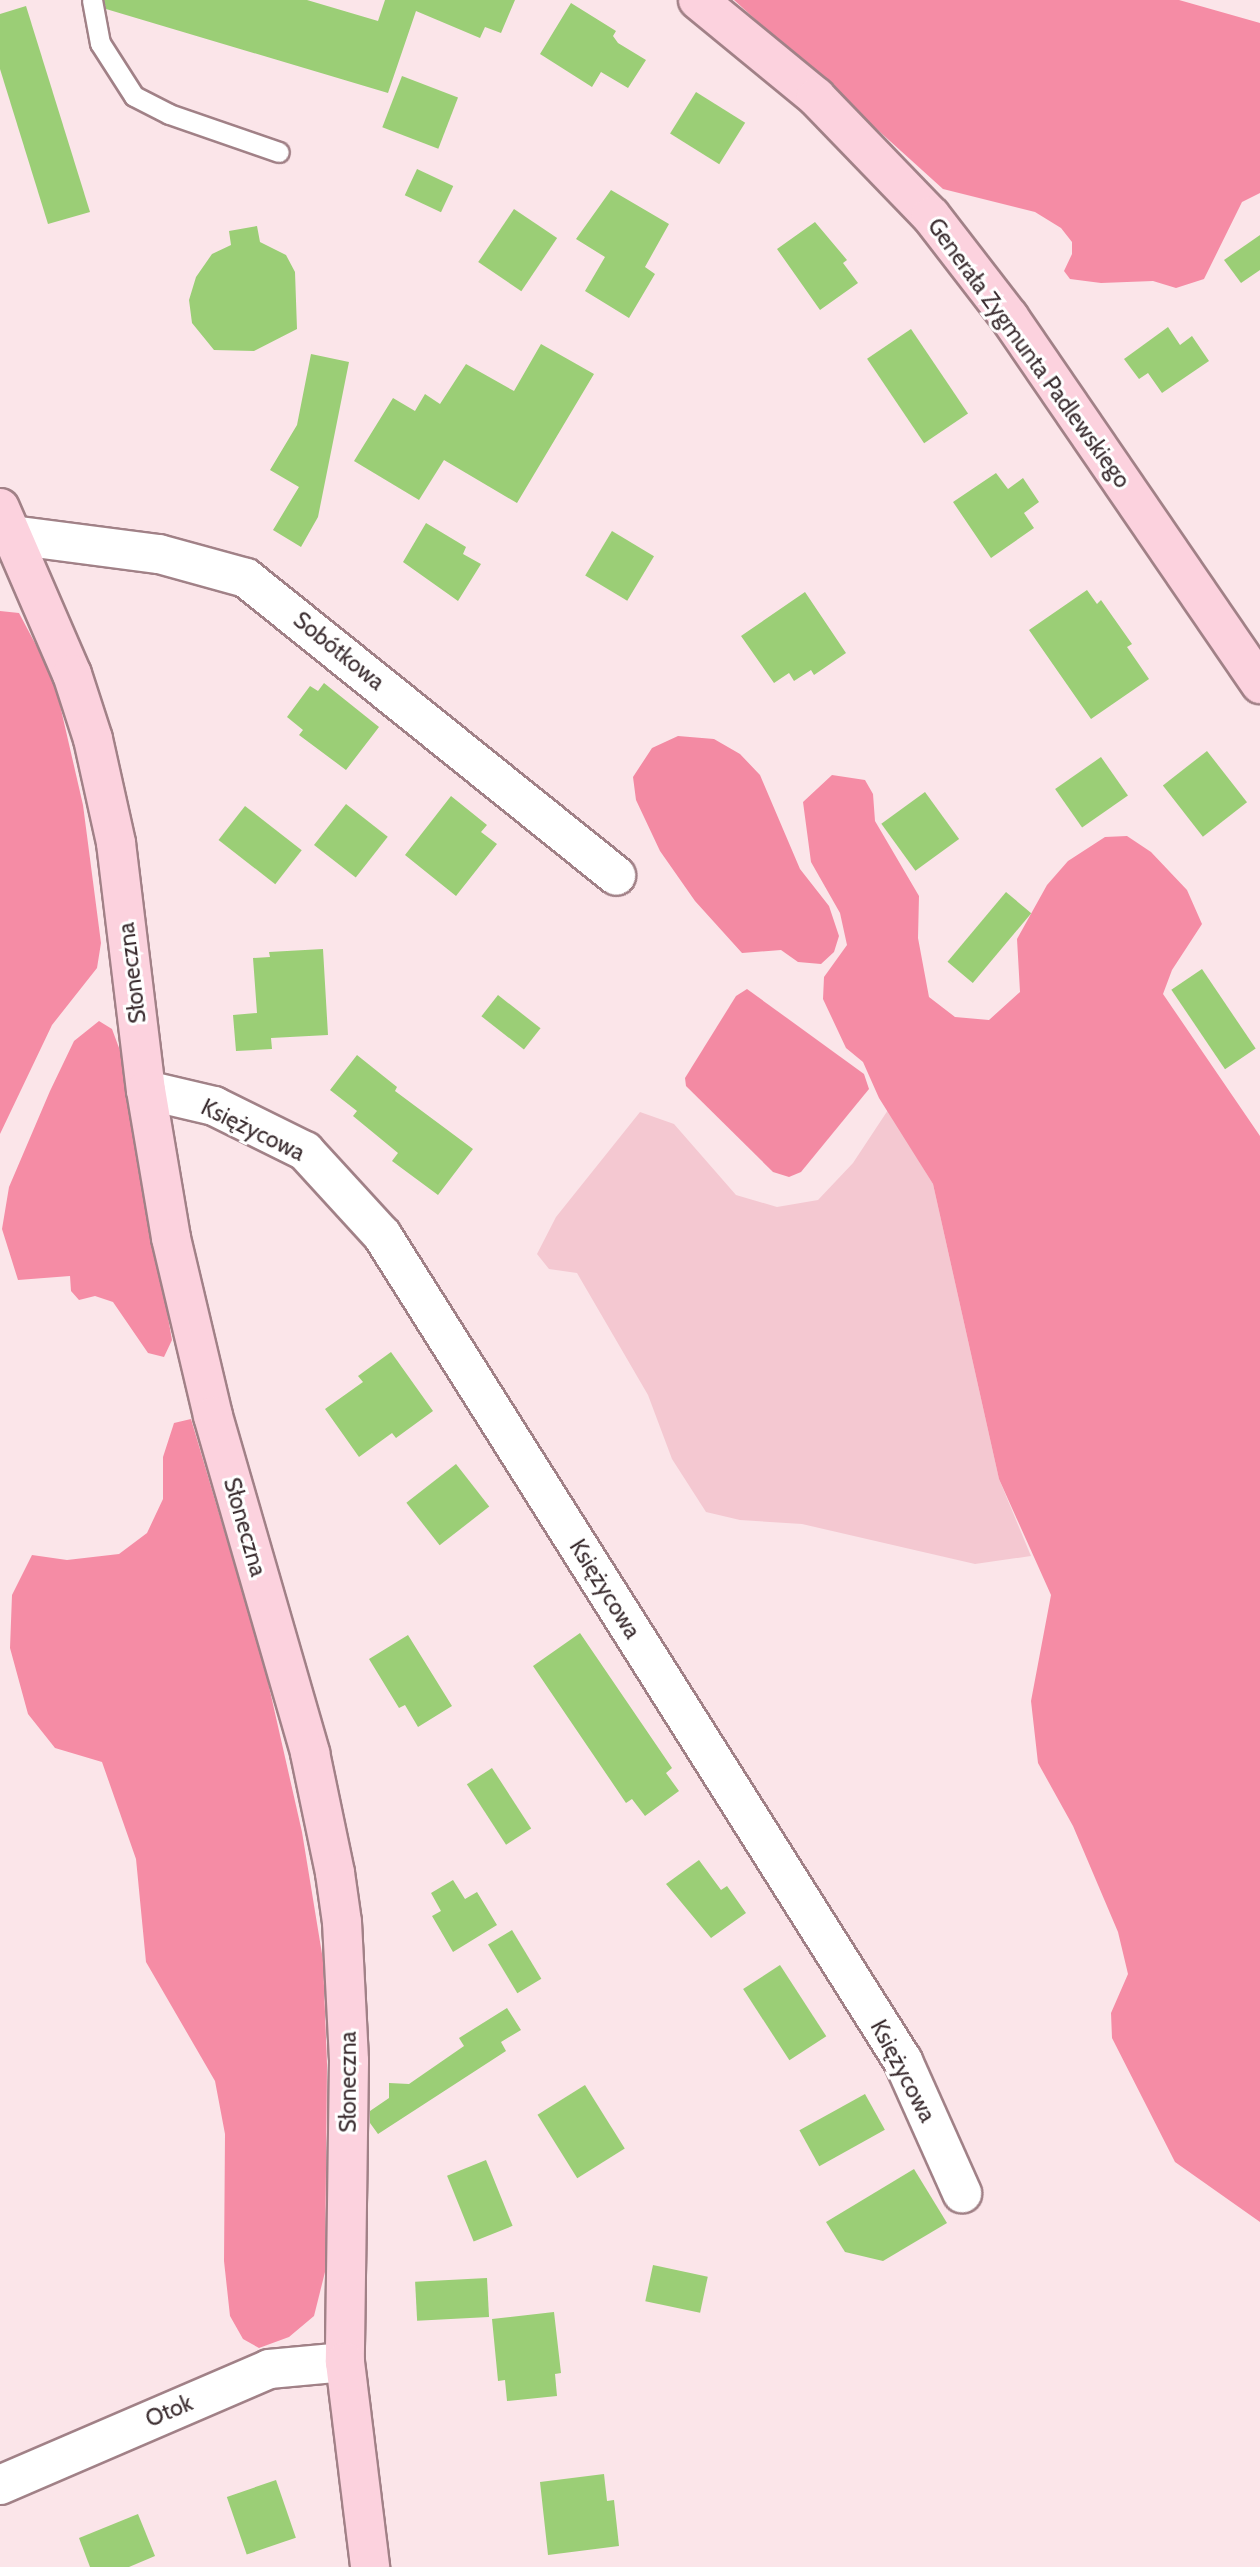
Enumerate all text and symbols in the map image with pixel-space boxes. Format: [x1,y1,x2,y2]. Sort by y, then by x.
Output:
street label: Generała Zygmunta Padlewskiego [922,213,1136,493]
street label: Sobótkowa [288,606,390,696]
street label: Słoneczna [112,921,152,1025]
street label: Księżycowa [197,1093,309,1167]
street label: Słoneczna [218,1475,272,1579]
street label: Księżycowa [564,1534,646,1644]
street label: Księżycowa [865,2015,941,2127]
street label: Słoneczna [334,2031,362,2133]
street label: Otok [141,2389,197,2433]

